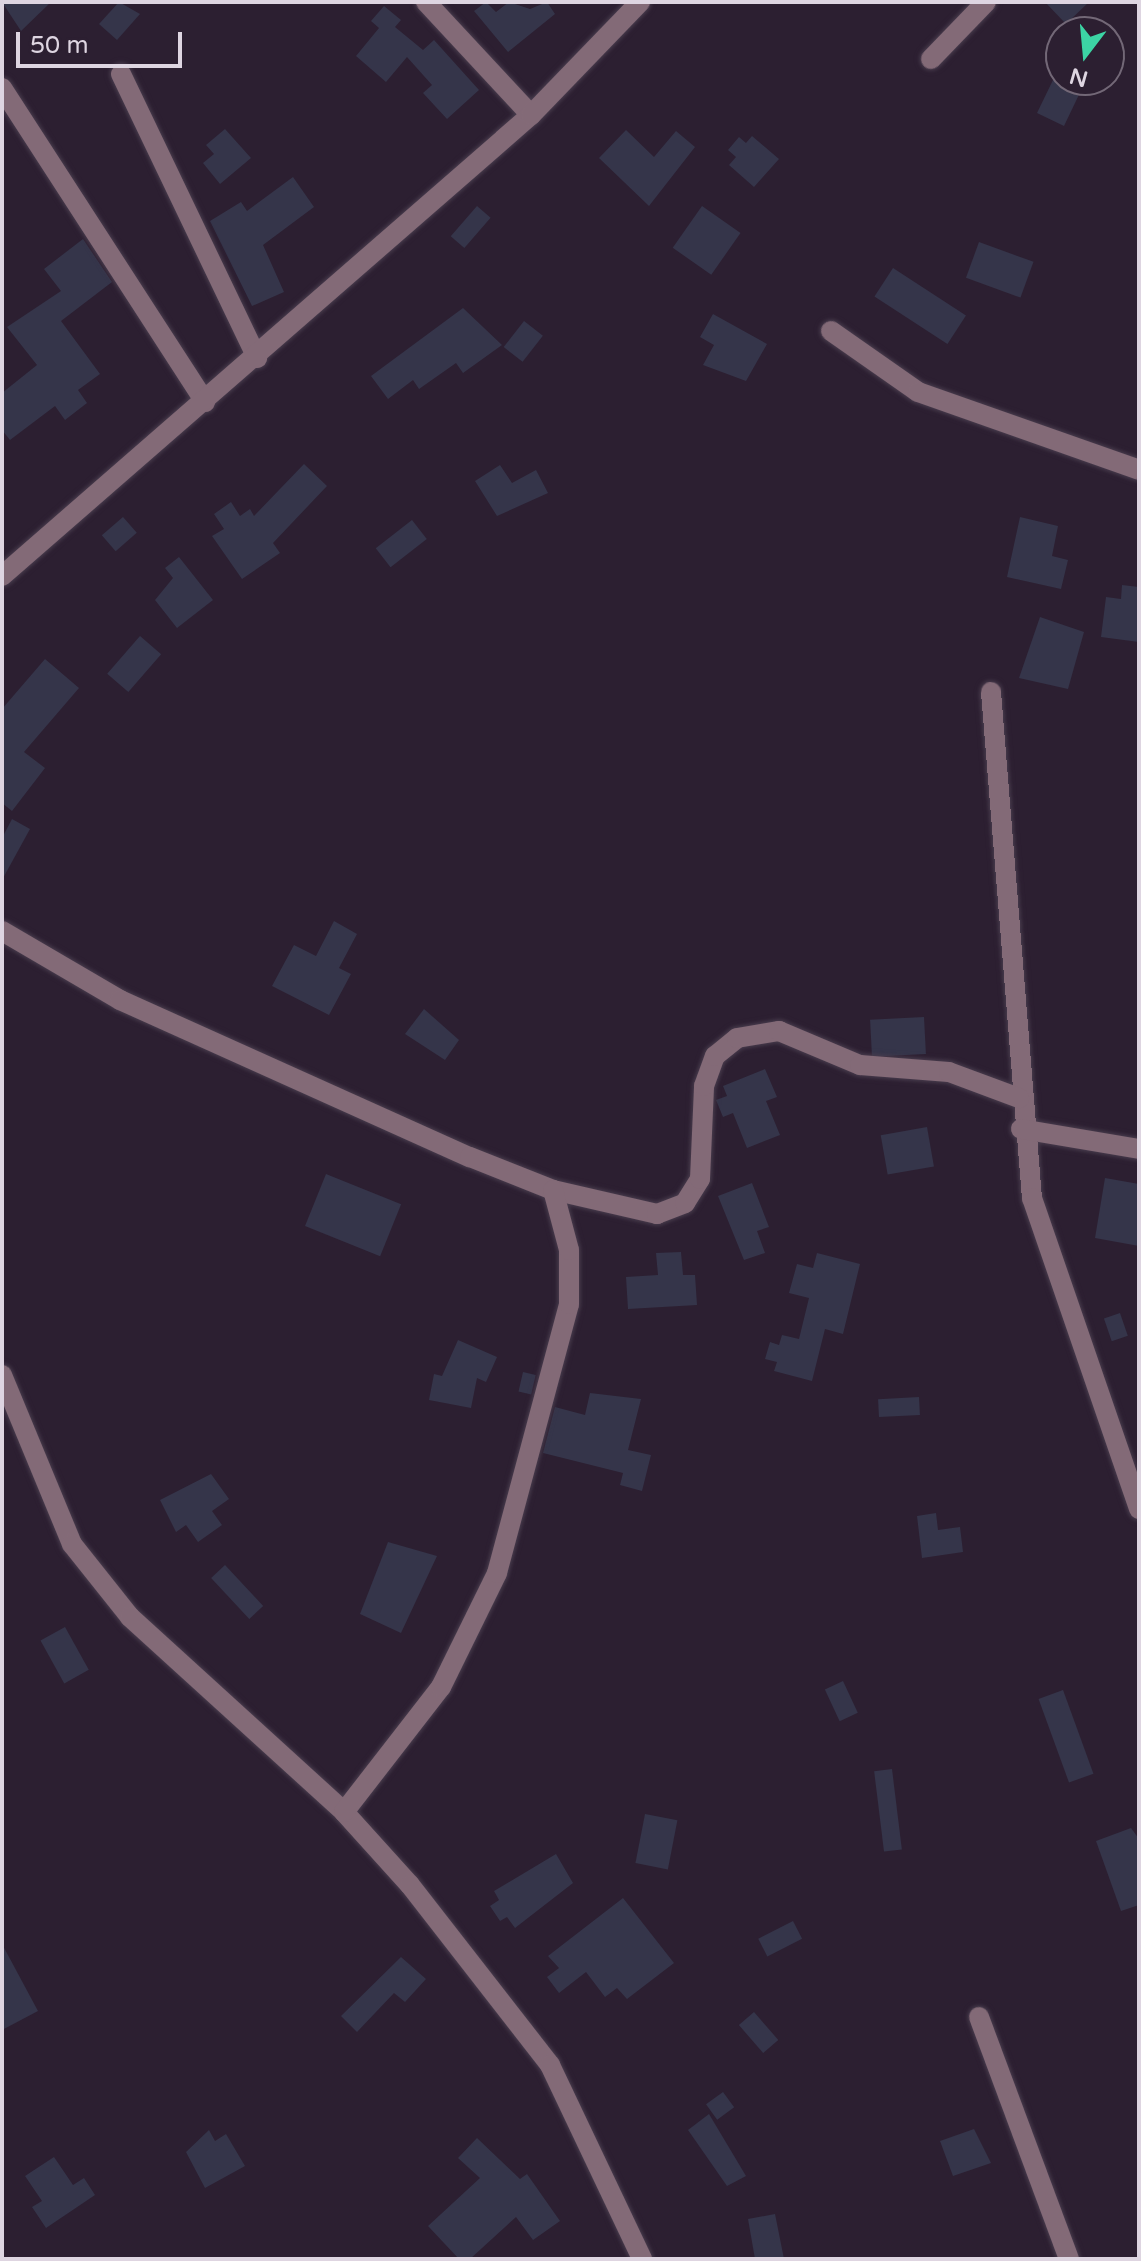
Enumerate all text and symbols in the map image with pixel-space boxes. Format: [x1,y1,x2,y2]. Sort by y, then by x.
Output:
scale bar [20,16,186,66]
north arrow [1045,16,1125,96]
text: 50 m [30,31,88,60]
text: N [1067,62,1091,92]

